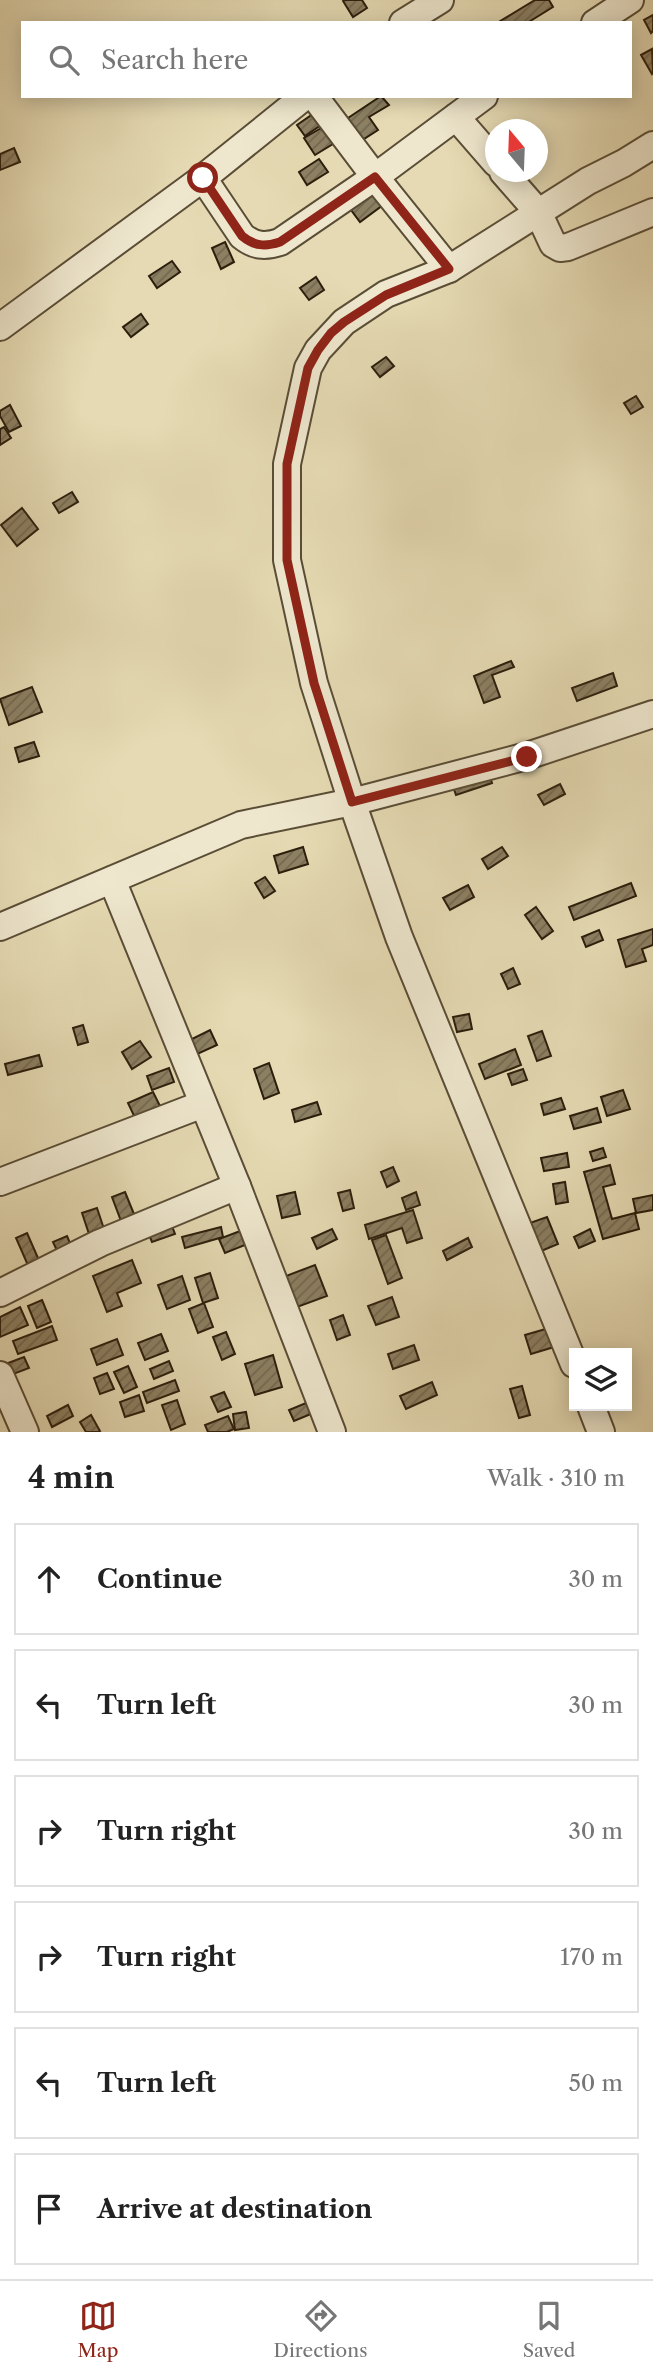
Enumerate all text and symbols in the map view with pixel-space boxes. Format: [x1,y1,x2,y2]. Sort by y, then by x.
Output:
search box [21,21,632,98]
icon: search [45,41,83,79]
text: Search here [101,44,248,76]
north arrow [485,119,548,182]
route start [187,162,218,193]
route end [511,741,542,772]
map controls [569,1348,632,1411]
button: layers [569,1348,632,1411]
text: 4 min [28,1459,114,1496]
text: Walk · 310 m [487,1464,625,1492]
icon: ahead [30,1560,68,1598]
text: Continue [97,1563,222,1595]
text: 30 m [568,1565,623,1593]
icon: left [30,1686,68,1724]
text: Turn left [97,1689,216,1721]
text: 30 m [568,1691,623,1719]
icon: right [30,1812,68,1850]
text: Turn right [97,1815,236,1847]
text: 30 m [568,1817,623,1845]
icon: right [30,1938,68,1976]
text: Turn right [97,1941,236,1973]
text: 170 m [560,1943,623,1971]
icon: left [30,2064,68,2102]
text: Turn left [97,2067,216,2099]
text: 50 m [568,2069,623,2097]
icon: arrive [30,2190,68,2228]
text: Arrive at destination [97,2193,372,2225]
tab: Map [78,2297,118,2362]
tab: Directions [274,2297,367,2362]
tab: Saved [523,2297,575,2362]

